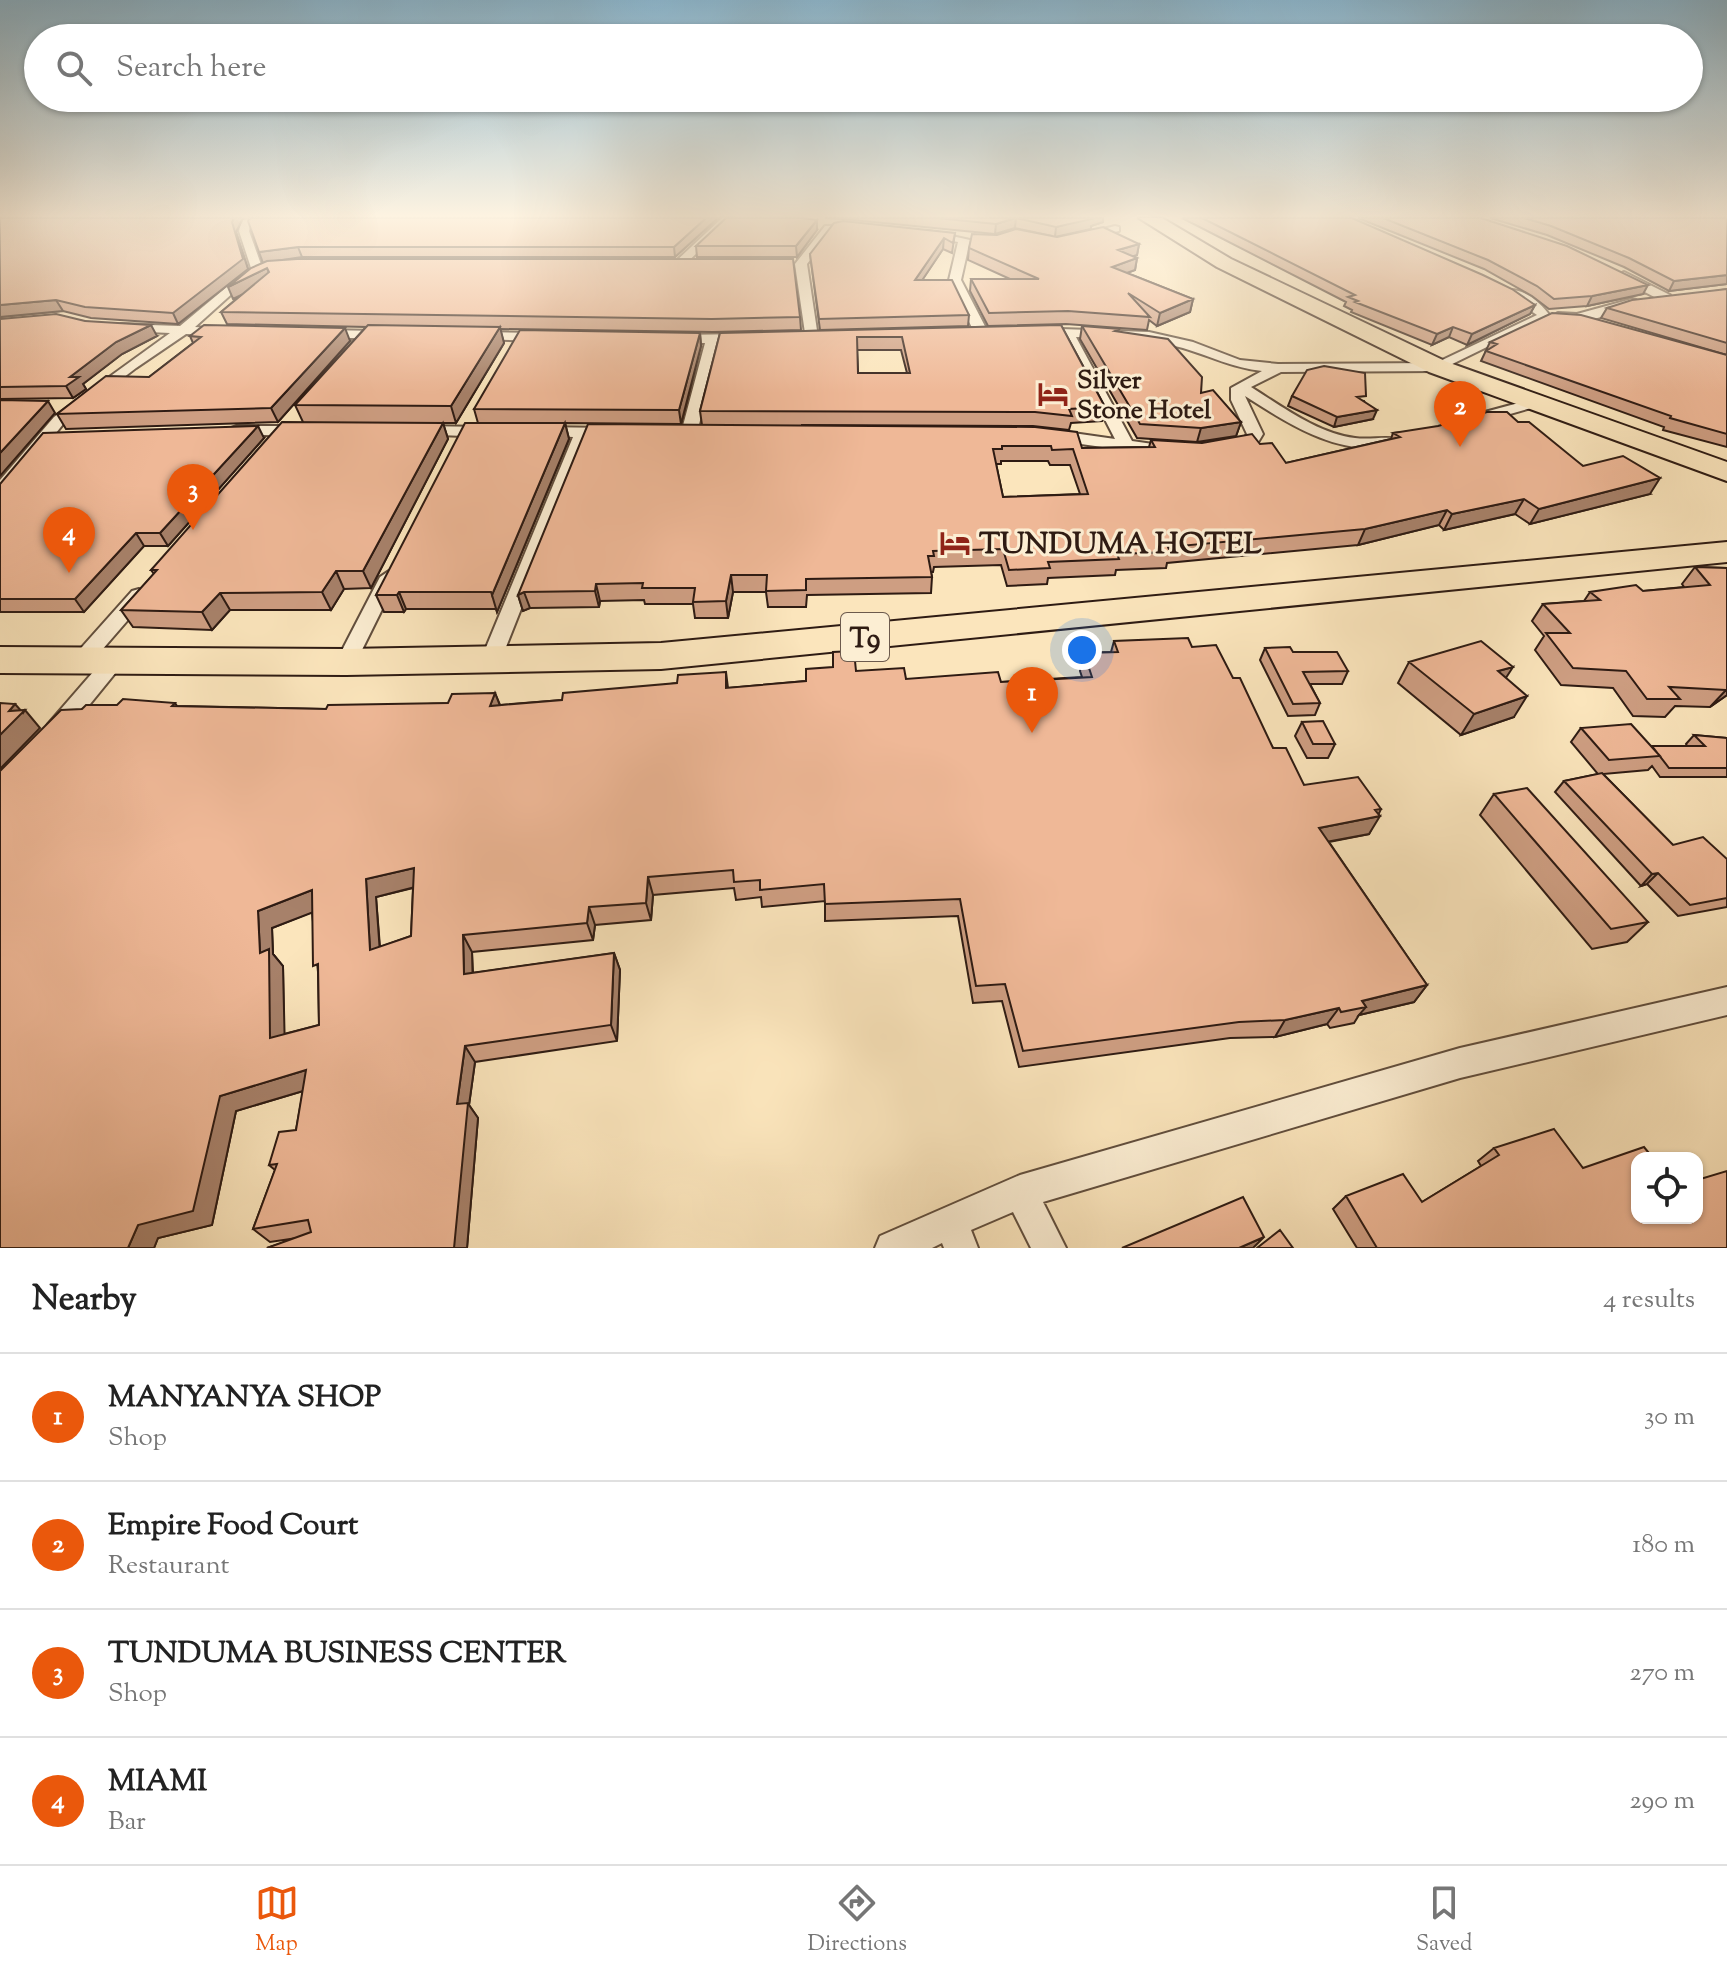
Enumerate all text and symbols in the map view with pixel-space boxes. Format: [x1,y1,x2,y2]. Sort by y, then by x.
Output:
search box [24,24,1703,112]
icon: search [52,46,96,90]
text: Search here [116,47,266,90]
place label: Silver Stone Hotel [1077,363,1212,430]
hotel icon: Silver Stone Hotel [1036,377,1070,411]
pin: 2 [1434,381,1486,447]
pin: 3 [167,464,219,530]
pin: 4 [43,507,95,573]
place label: TUNDUMA HOTEL [979,524,1262,567]
hotel icon: TUNDUMA HOTEL [938,526,972,560]
road number: T9 [841,613,889,661]
your location [1062,630,1102,670]
pin: 1 [1006,667,1058,733]
map controls [1631,1152,1703,1224]
button: locate [1631,1152,1703,1224]
text: Nearby [32,1276,137,1325]
text: 4 results [1603,1282,1695,1319]
text: MANYANYA SHOP [108,1377,381,1420]
text: 1 [54,1399,62,1436]
text: 30 m [1644,1399,1695,1436]
text: Shop [108,1420,167,1457]
text: Empire Food Court [108,1505,358,1548]
text: 2 [52,1527,64,1564]
text: 180 m [1632,1527,1695,1564]
text: Restaurant [108,1548,229,1585]
text: TUNDUMA BUSINESS CENTER [108,1633,566,1676]
text: 3 [53,1655,63,1692]
text: 270 m [1630,1655,1695,1692]
text: Shop [108,1676,167,1713]
text: MIAMI [108,1761,207,1804]
text: 4 [51,1783,65,1820]
text: 290 m [1629,1783,1695,1820]
text: Bar [108,1804,146,1841]
tab: Map [255,1881,299,1961]
tab: Directions [808,1881,907,1961]
tab: Saved [1416,1881,1472,1961]

